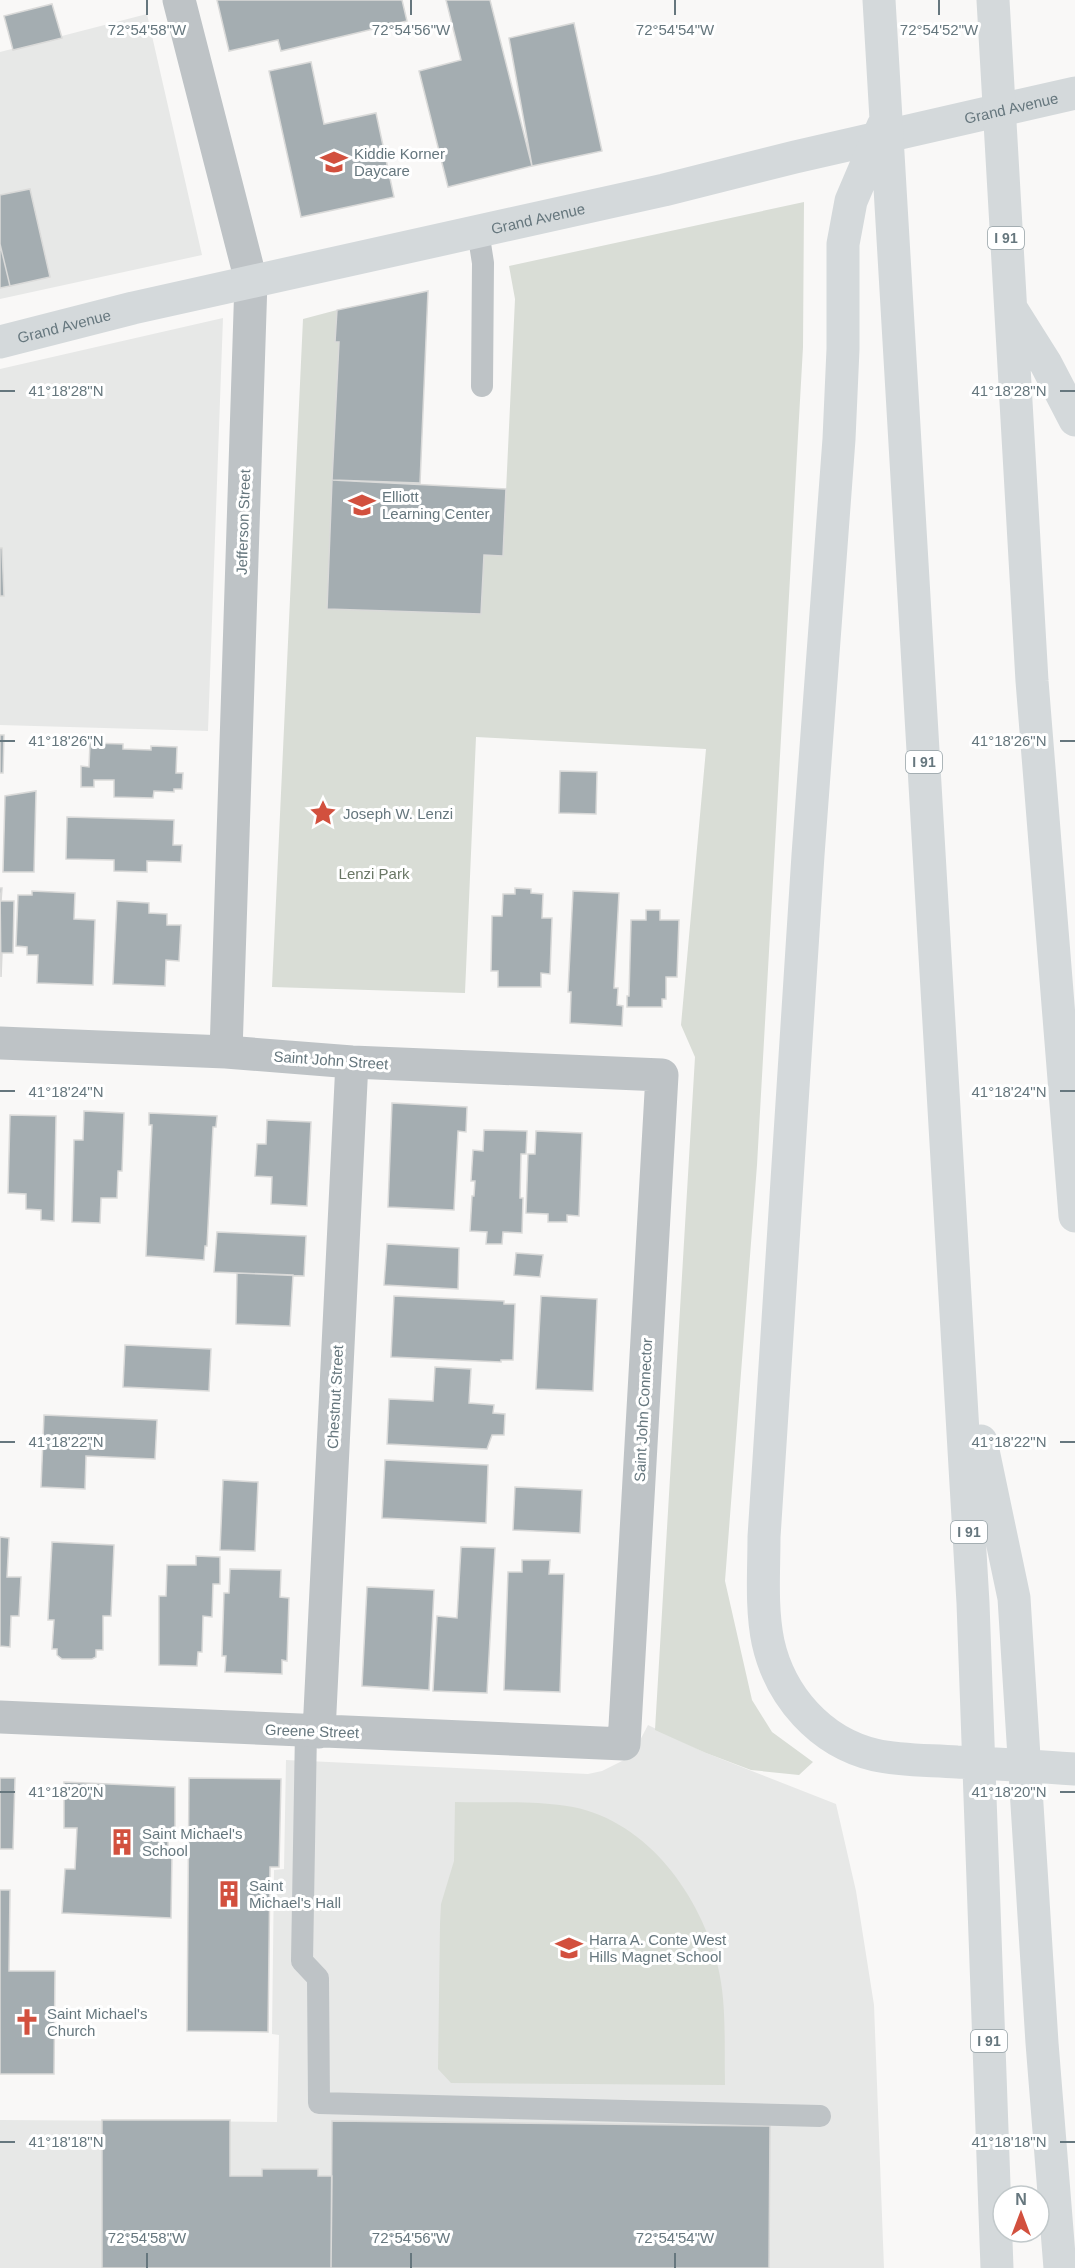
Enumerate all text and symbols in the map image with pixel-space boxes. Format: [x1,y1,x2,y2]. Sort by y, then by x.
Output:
text: 72°54'58"W [108,21,187,38]
text: 72°54'56"W [372,21,451,38]
text: 72°54'54"W [636,21,715,38]
text: 72°54'52"W [900,21,979,38]
street label: Grand Avenue [963,89,1060,127]
place label: Kiddie Korner Daycare [354,145,445,179]
school or university icon: Kiddie Korner Daycare [319,147,349,177]
street label: Grand Avenue [489,199,586,237]
road number: I 91 [988,227,1024,249]
street label: Grand Avenue [16,306,112,346]
text: 41°18'28"N [28,382,104,399]
text: 41°18'28"N [971,382,1047,399]
street label: Jefferson Street [233,468,253,575]
place label: Elliott Learning Center [382,488,490,522]
school or university icon: Elliott Learning Center [347,490,377,520]
text: 41°18'26"N [28,732,104,749]
text: 41°18'26"N [971,732,1047,749]
road number: I 91 [906,751,942,773]
place icon: Joseph W. Lenzi [308,798,338,828]
place label: Joseph W. Lenzi [343,805,453,822]
park label: Lenzi Park [339,865,410,882]
street label: Saint John Street [273,1048,390,1073]
text: 41°18'24"N [28,1083,104,1100]
text: 41°18'24"N [971,1083,1047,1100]
street label: Saint John Connector [631,1338,655,1482]
street label: Chestnut Street [324,1344,346,1449]
text: 41°18'22"N [28,1433,104,1450]
text: 41°18'22"N [971,1433,1047,1450]
road number: I 91 [951,1521,987,1543]
street label: Greene Street [265,1721,360,1741]
text: 41°18'20"N [28,1783,104,1800]
text: 41°18'20"N [971,1783,1047,1800]
place label: Saint Michael's School [142,1825,242,1859]
building icon: Saint Michael's School [107,1827,137,1857]
place label: Saint Michael's Hall [249,1877,341,1911]
building icon: Saint Michael's Hall [214,1879,244,1909]
place label: Harra A. Conte West Hills Magnet School [589,1931,727,1965]
school or university icon: Harra A. Conte West Hills Magnet School [554,1933,584,1963]
place label: Saint Michael's Church [47,2005,147,2039]
church icon: Saint Michael's Church [12,2007,42,2037]
road number: I 91 [971,2030,1007,2052]
text: 41°18'18"N [28,2133,104,2150]
text: 41°18'18"N [971,2133,1047,2150]
north arrow [991,2184,1051,2244]
text: N [1015,2191,1027,2208]
text: 72°54'58"W [108,2229,187,2246]
text: 72°54'56"W [372,2229,451,2246]
text: 72°54'54"W [636,2229,715,2246]

